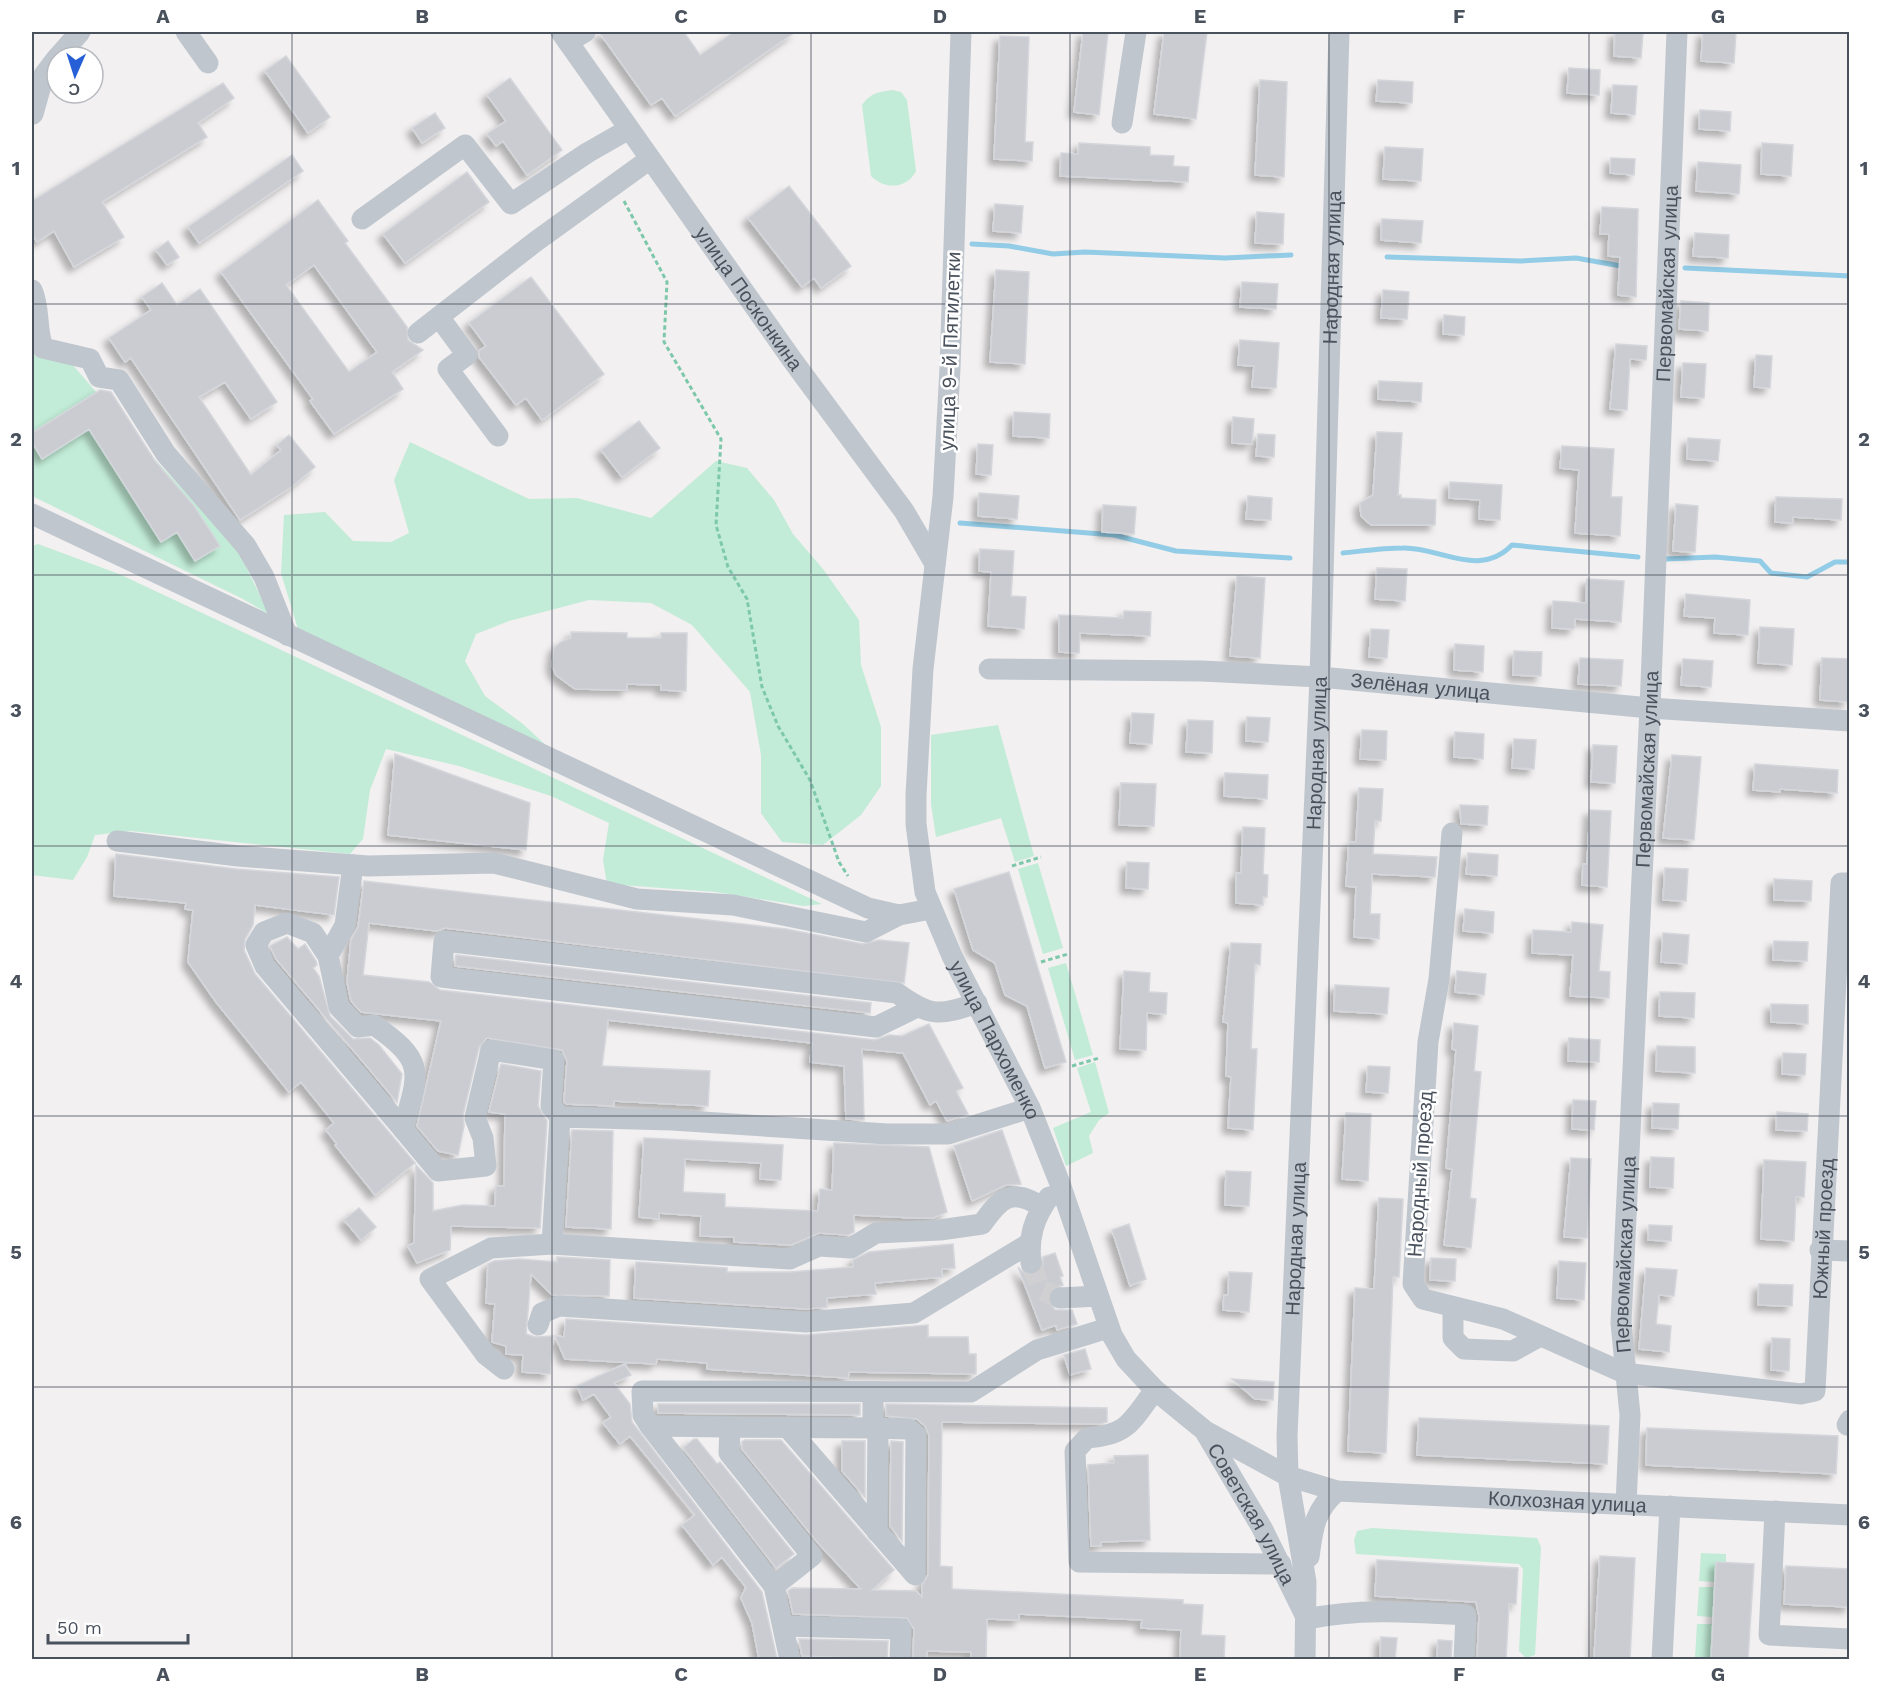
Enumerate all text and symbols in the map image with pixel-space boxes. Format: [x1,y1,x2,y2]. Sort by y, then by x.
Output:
text: A [156,4,170,28]
text: B [415,4,429,28]
text: C [674,4,688,28]
text: D [933,4,947,28]
text: E [1194,4,1206,28]
text: F [1453,4,1465,28]
text: G [1711,4,1725,28]
north arrow [45,45,105,105]
text: С [68,80,81,99]
text: 1 [12,156,20,180]
text: 1 [1860,156,1868,180]
street label: Первомайская улица [1651,184,1683,383]
street label: Народная улица [1318,189,1346,345]
street label: улица Посконкина [690,222,808,376]
street label: улица 9-й Пятилетки [935,251,965,451]
text: 2 [10,427,22,451]
text: 2 [1858,427,1870,451]
street label: Зелёная улица [1349,668,1492,705]
street label: Первомайская улица [1630,669,1664,868]
street label: Народная улица [1301,675,1332,831]
text: 3 [10,698,22,722]
text: 3 [1858,698,1870,722]
street label: улица Пархоменко [944,956,1045,1123]
text: 4 [10,969,23,993]
text: 4 [1858,969,1871,993]
street label: Народный проезд [1402,1090,1438,1258]
street label: Первомайская улица [1609,1155,1641,1354]
street label: Южный проезд [1808,1157,1839,1300]
street label: Народная улица [1280,1160,1311,1316]
text: 5 [10,1240,22,1264]
text: 5 [1858,1240,1870,1264]
street label: Советская улица [1202,1439,1301,1589]
street label: Колхозная улица [1487,1486,1648,1518]
text: 6 [10,1510,22,1534]
text: 6 [1858,1510,1870,1534]
scale bar [48,1607,188,1645]
text: 50 m [57,1617,102,1638]
text: A [156,1662,170,1686]
text: B [415,1662,429,1686]
text: C [674,1662,688,1686]
text: D [933,1662,947,1686]
text: E [1194,1662,1206,1686]
text: F [1453,1662,1465,1686]
text: G [1711,1662,1725,1686]

